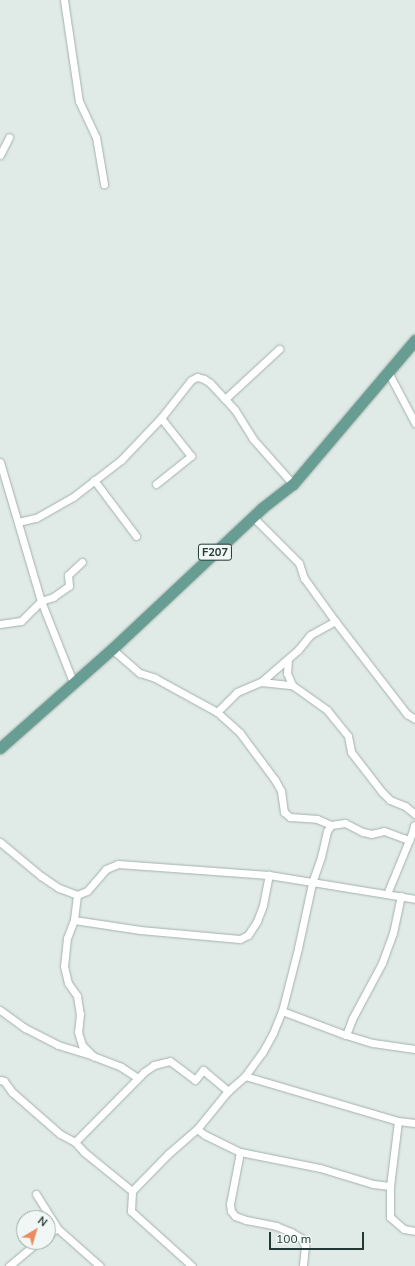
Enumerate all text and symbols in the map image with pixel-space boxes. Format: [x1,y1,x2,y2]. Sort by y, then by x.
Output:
road number: F207 [197,543,233,561]
north arrow [16,1210,56,1250]
text: N [35,1213,50,1229]
scale bar [271,1224,366,1250]
text: 100 m [276,1231,311,1246]

